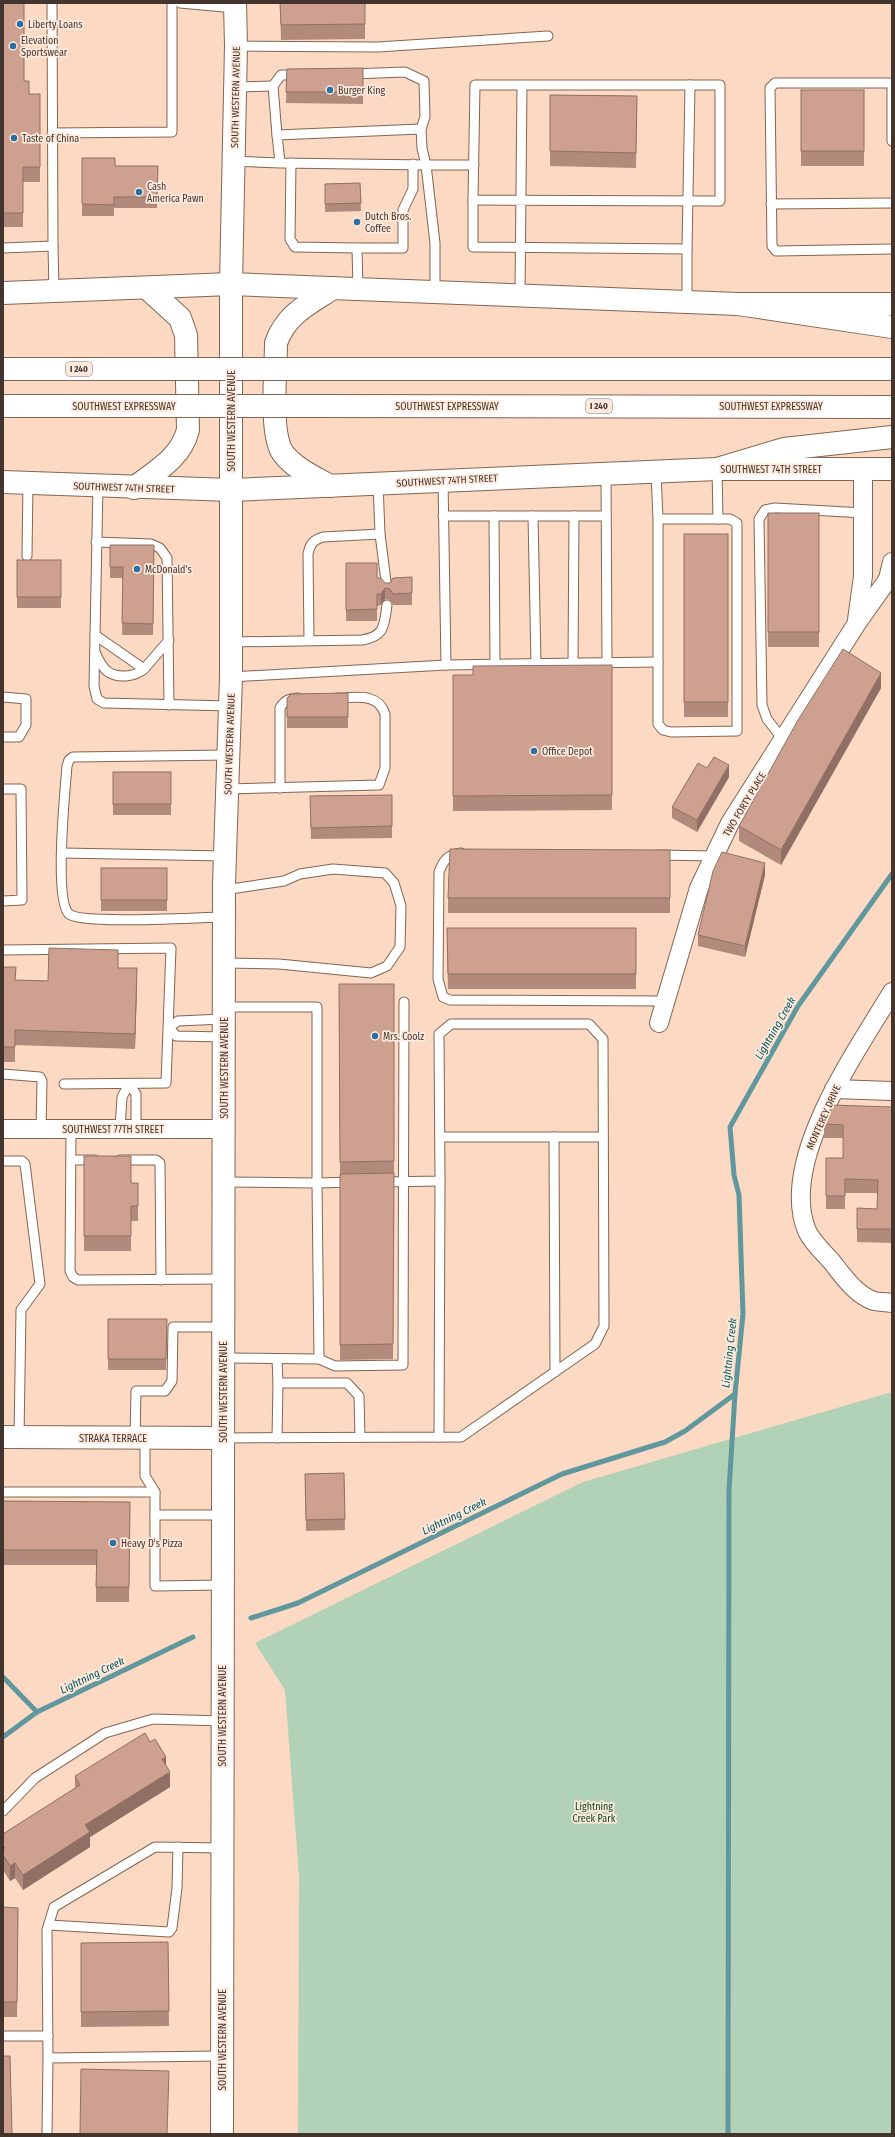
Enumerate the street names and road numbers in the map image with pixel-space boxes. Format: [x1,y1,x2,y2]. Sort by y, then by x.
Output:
street label: SOUTH WESTERN AVENUE [229,46,243,148]
road number: I 240 [66,362,92,376]
street label: SOUTH WESTERN AVENUE [226,370,238,472]
road number: I 240 [586,399,612,413]
street label: SOUTHWEST EXPRESSWAY [72,401,176,413]
street label: SOUTHWEST EXPRESSWAY [395,401,499,413]
street label: SOUTHWEST EXPRESSWAY [719,401,823,413]
street label: SOUTHWEST 74TH STREET [720,464,822,476]
street label: SOUTHWEST 74TH STREET [396,472,498,490]
street label: SOUTHWEST 74TH STREET [73,480,175,496]
street label: SOUTH WESTERN AVENUE [222,693,238,795]
street label: TWO FORTY PLACE [721,770,769,839]
street label: SOUTH WESTERN AVENUE [219,1017,231,1119]
street label: MONTEREY DRIVE [804,1083,844,1152]
street label: SOUTHWEST 77TH STREET [62,1124,164,1136]
street label: SOUTH WESTERN AVENUE [218,1341,230,1443]
street label: STRAKA TERRACE [79,1433,147,1445]
street label: SOUTH WESTERN AVENUE [217,1665,229,1767]
street label: SOUTH WESTERN AVENUE [217,1989,229,2091]

